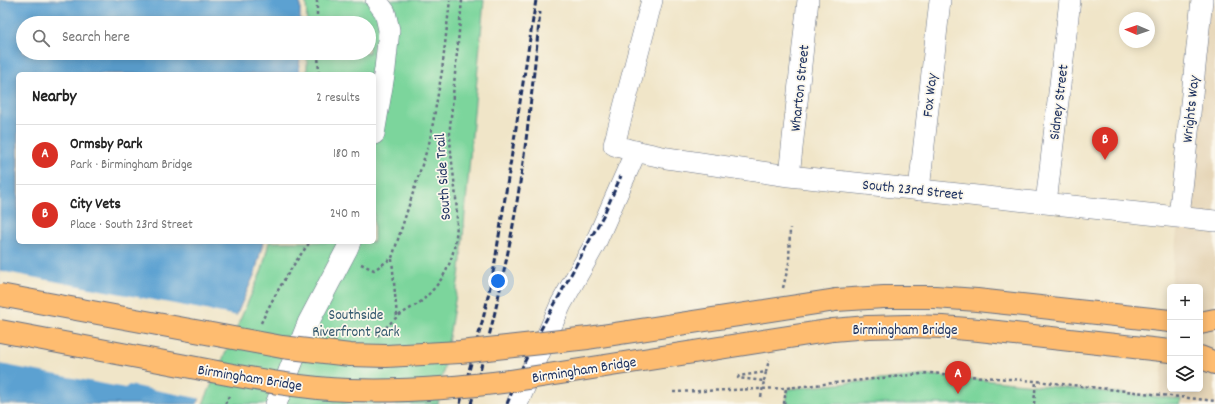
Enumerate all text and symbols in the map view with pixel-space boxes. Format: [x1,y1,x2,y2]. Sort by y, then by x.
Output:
north arrow [1119,12,1155,48]
search box [16,16,376,60]
icon: search [30,27,52,49]
text: Search here [62,27,130,49]
street label: Wharton Street [785,43,817,133]
street label: Sidney Street [1044,63,1076,141]
street label: Fox Way [918,71,944,118]
street label: Wrights Way [1178,74,1207,144]
text: Nearby [32,86,76,110]
text: 2 results [316,89,360,108]
pin: B [1092,127,1118,160]
street label: South Side Trail [430,132,458,221]
text: Ormsby Park [70,134,142,156]
text: A [41,145,49,164]
text: 180 m [333,145,360,164]
text: Park · Birmingham Bridge [70,156,192,175]
street label: South 23rd Street [861,175,965,207]
text: City Vets [70,194,121,216]
text: B [42,205,48,224]
text: 240 m [330,205,360,224]
text: Place · South 23rd Street [70,216,193,235]
your location [488,271,508,291]
map controls [1167,284,1203,392]
button: + [1167,284,1203,320]
park label: Southside Riverfront Park [312,305,400,344]
street label: Birmingham Bridge [852,320,958,342]
button: − [1167,320,1203,356]
street label: Birmingham Bridge [531,352,638,390]
button: layers [1167,356,1203,392]
street label: Birmingham Bridge [196,360,304,398]
pin: A [945,361,971,394]

